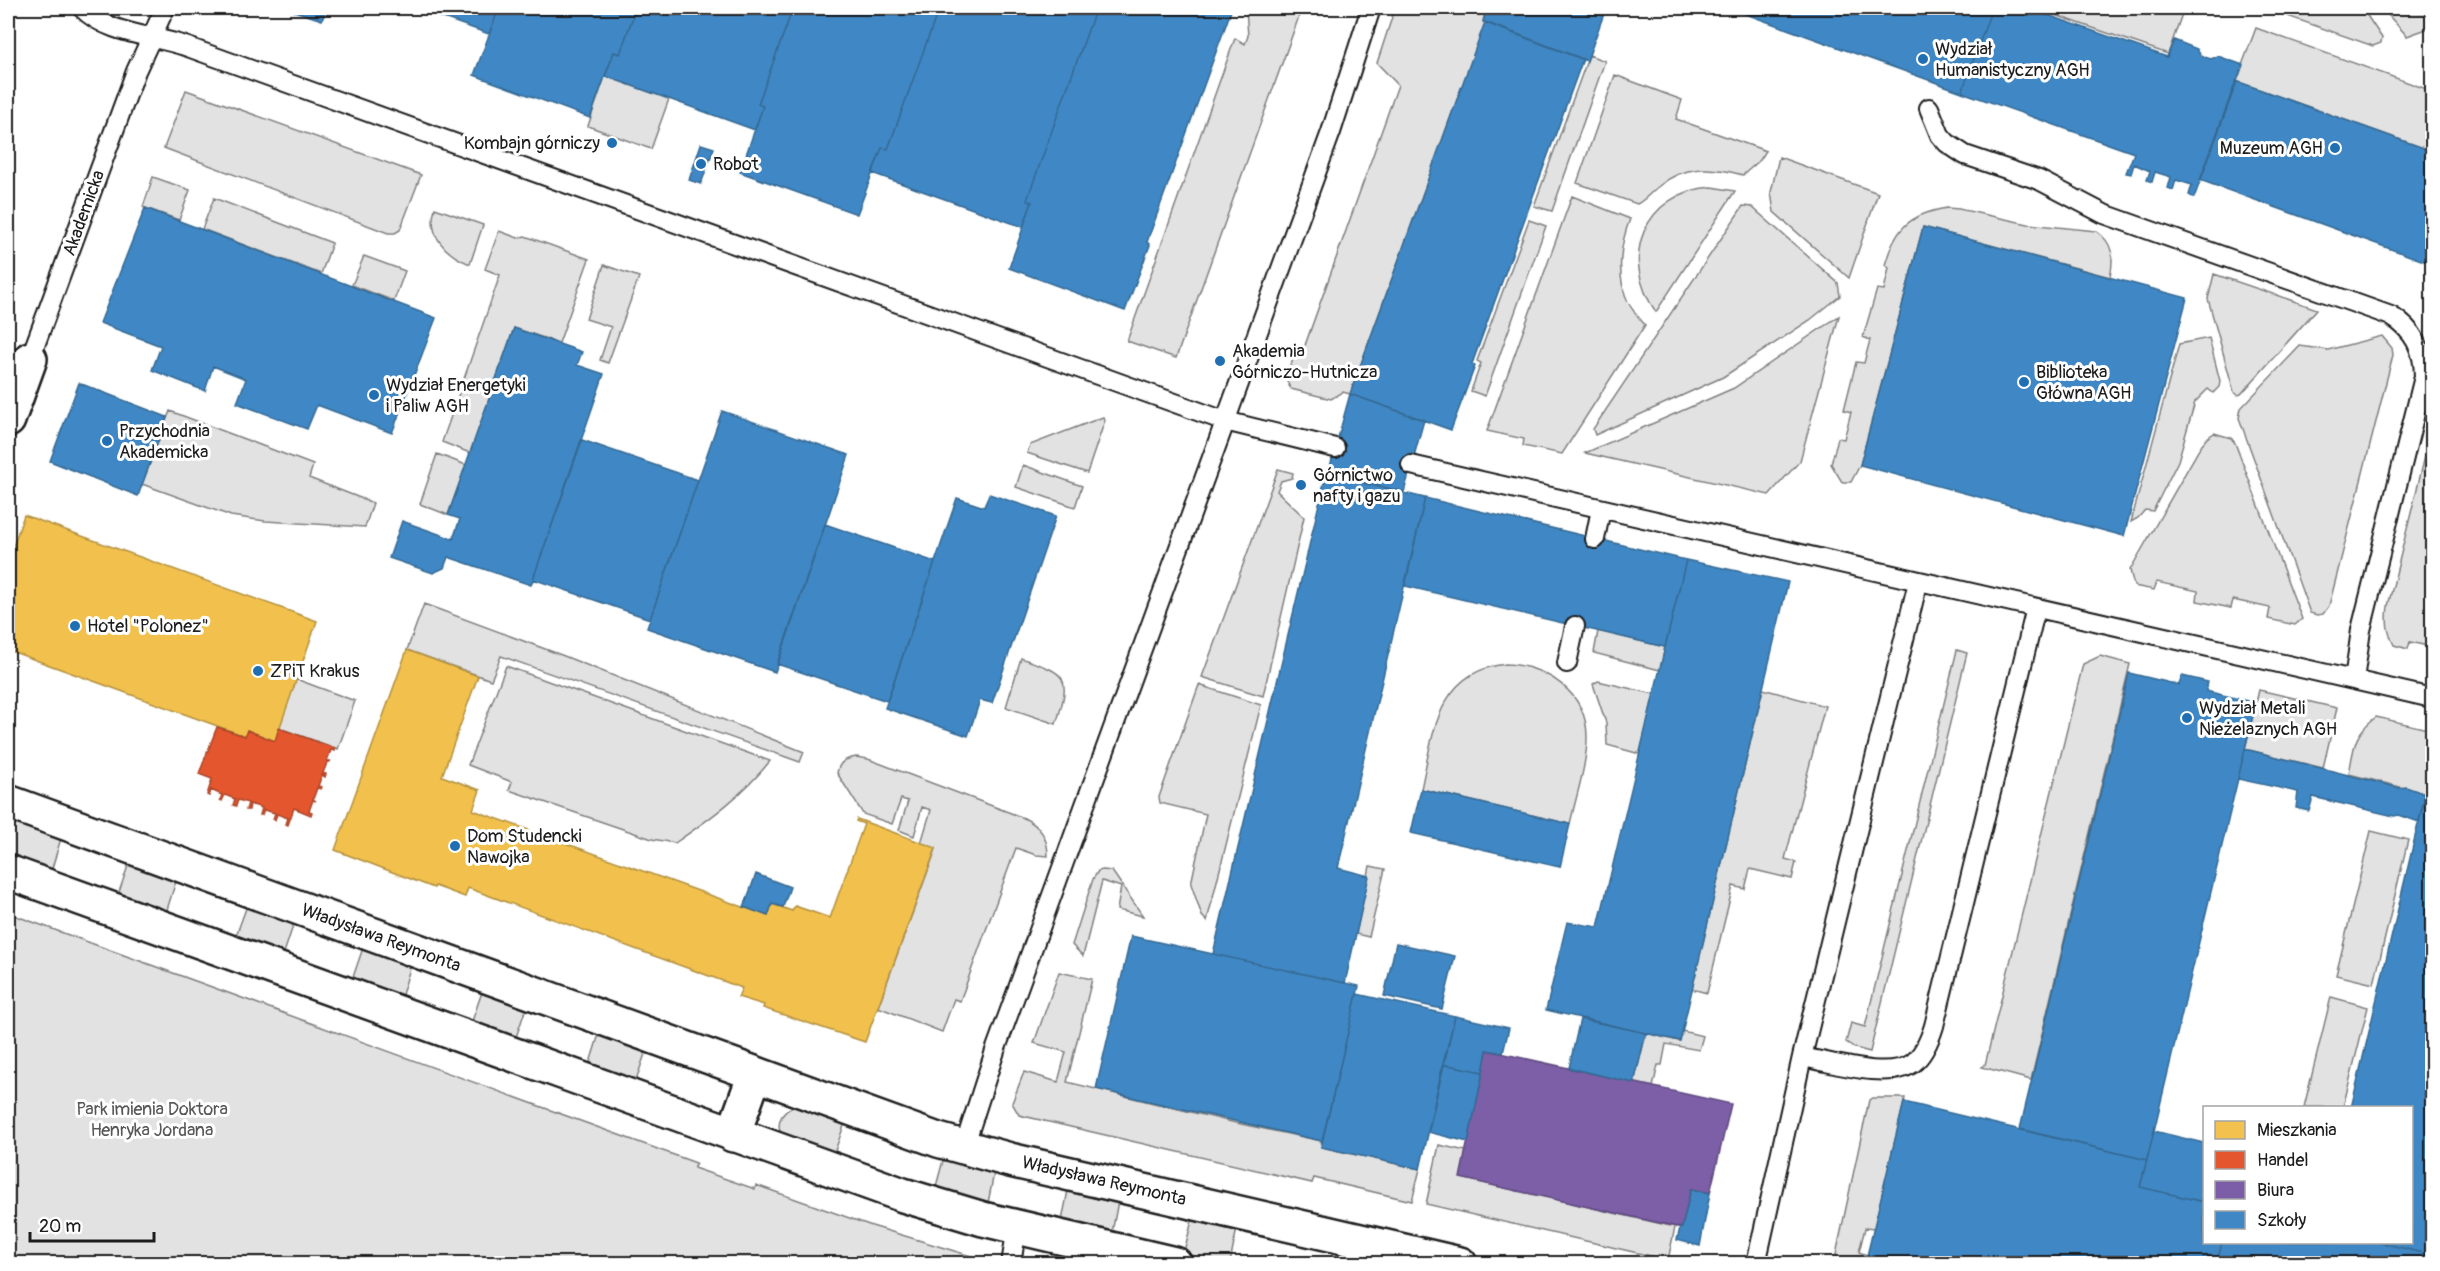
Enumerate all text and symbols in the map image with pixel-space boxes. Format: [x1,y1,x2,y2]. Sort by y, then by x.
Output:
place label: Wydział Humanistyczny AGH [1935,38,2090,82]
marker: Wydział Humanistyczny AGH [1916,52,1930,66]
place label: Kombajn górniczy [464,132,600,155]
marker: Kombajn górniczy [605,136,619,150]
place label: Muzeum AGH [2220,137,2323,160]
marker: Muzeum AGH [2328,141,2342,155]
place label: Robot [713,153,760,176]
marker: Robot [694,157,708,171]
street label: Akademicka [58,167,110,259]
place label: Akademia Górniczo-Hutnicza [1232,340,1377,384]
marker: Akademia Górniczo-Hutnicza [1213,354,1227,368]
place label: Biblioteka Główna AGH [2036,361,2132,405]
place label: Wydział Energetyki i Paliw AGH [386,374,526,418]
marker: Biblioteka Główna AGH [2017,375,2031,389]
marker: Wydział Energetyki i Paliw AGH [367,388,381,402]
place label: Przychodnia Akademicka [119,420,210,464]
marker: Przychodnia Akademicka [100,434,114,448]
place label: Górnictwo nafty i gazu [1313,464,1401,508]
marker: Górnictwo nafty i gazu [1294,478,1308,492]
place label: Hotel "Polonez" [87,615,209,638]
marker: Hotel "Polonez" [68,619,82,633]
place label: ZPiT Krakus [270,660,360,683]
marker: ZPiT Krakus [251,664,265,678]
place label: Wydział Metali Nieżelaznych AGH [2199,697,2337,741]
marker: Wydział Metali Nieżelaznych AGH [2180,711,2194,725]
place label: Dom Studencki Nawojka [467,825,582,869]
marker: Dom Studencki Nawojka [448,839,462,853]
street label: Władysława Reymonta [298,898,464,978]
park label: Park imienia Doktora Henryka Jordana [76,1098,228,1142]
legend [2203,1106,2413,1244]
text: Mieszkania [2257,1119,2337,1142]
text: Handel [2257,1149,2309,1172]
street label: Władysława Reymonta [1020,1151,1188,1211]
text: Biura [2257,1179,2294,1202]
scale bar [30,1205,154,1243]
text: Szkoły [2257,1209,2306,1232]
text: 20 m [39,1215,81,1238]

